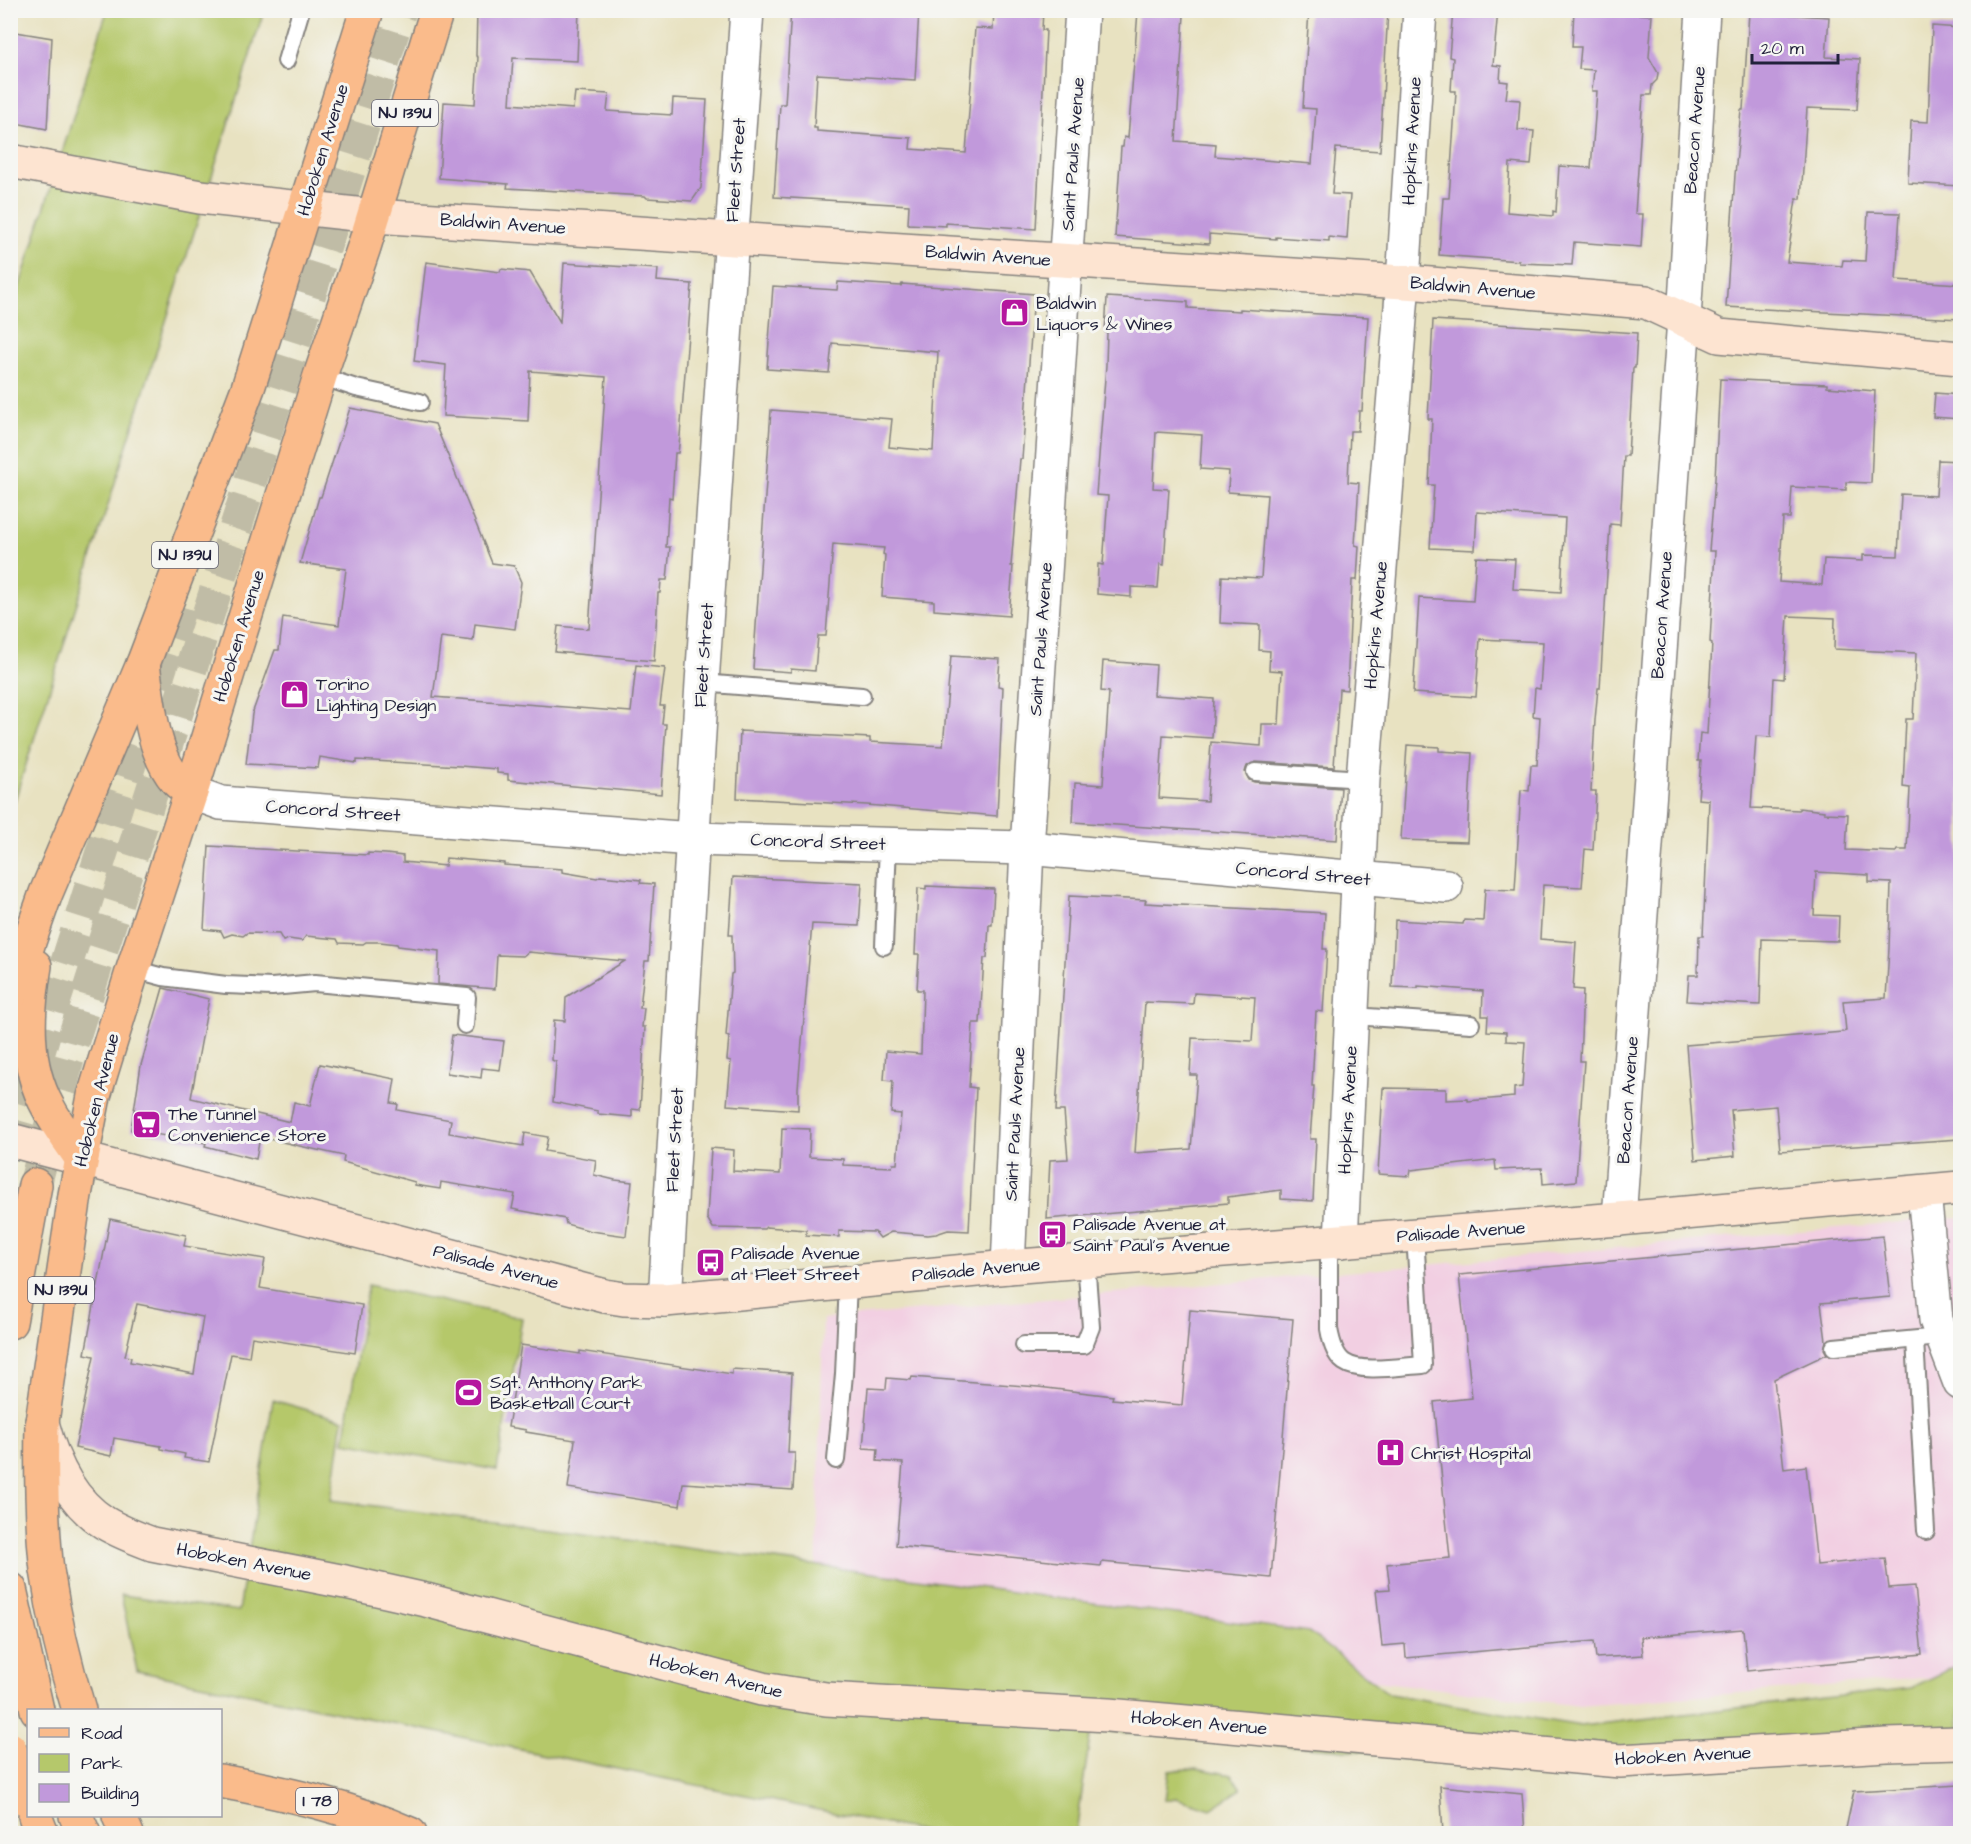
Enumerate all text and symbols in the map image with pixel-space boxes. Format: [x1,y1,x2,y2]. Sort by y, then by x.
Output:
scale bar [1752,27,1838,65]
text: 20 m [1761,36,1804,61]
street label: Beacon Avenue [1678,65,1712,195]
street label: Saint Pauls Avenue [1055,76,1091,232]
street label: Hopkins Avenue [1396,76,1428,206]
street label: Hoboken Avenue [291,81,355,219]
road number: NJ 139U [372,100,438,126]
street label: Fleet Street [720,116,752,223]
street label: Baldwin Avenue [439,207,567,241]
street label: Baldwin Avenue [924,239,1052,273]
street label: Baldwin Avenue [1409,270,1537,306]
place label: Baldwin Liquors & Wines [1036,291,1173,337]
shop icon: Baldwin Liquors & Wines [999,297,1031,329]
road number: NJ 139U [152,542,218,568]
street label: Beacon Avenue [1645,550,1679,680]
street label: Hopkins Avenue [1358,560,1394,690]
street label: Saint Pauls Avenue [1023,561,1059,717]
street label: Hoboken Avenue [207,567,271,705]
street label: Fleet Street [688,601,720,708]
place label: Torino Lighting Design [316,672,436,719]
shop icon: Torino Lighting Design [279,678,311,710]
street label: Concord Street [265,794,402,828]
street label: Concord Street [750,827,887,857]
street label: Concord Street [1235,856,1372,892]
street label: Hoboken Avenue [68,1030,126,1169]
street label: Beacon Avenue [1611,1035,1645,1165]
street label: Hopkins Avenue [1332,1045,1364,1175]
street label: Saint Pauls Avenue [998,1046,1032,1202]
street label: Fleet Street [660,1086,690,1193]
place label: The Tunnel Convenience Store [168,1102,327,1148]
supermarket icon: The Tunnel Convenience Store [131,1108,163,1140]
place label: Palisade Avenue at Saint Paul's Avenue [1073,1212,1230,1258]
street label: Palisade Avenue [1396,1215,1526,1249]
bus stop icon: Palisade Avenue at Saint Paul's Avenue [1036,1218,1068,1250]
street label: Palisade Avenue [430,1238,562,1296]
place label: Palisade Avenue at Fleet Street [731,1241,860,1287]
bus stop icon: Palisade Avenue at Fleet Street [694,1247,726,1279]
street label: Palisade Avenue [911,1252,1042,1288]
road number: NJ 139U [28,1277,94,1303]
place label: Sgt. Anthony Park Basketball Court [490,1370,642,1416]
sports icon: Sgt. Anthony Park Basketball Court [453,1376,485,1408]
hospital icon: Christ Hospital [1374,1437,1406,1469]
place label: Christ Hospital [1411,1441,1531,1466]
street label: Hoboken Avenue [174,1537,314,1587]
street label: Hoboken Avenue [647,1647,786,1705]
street label: Hoboken Avenue [1130,1705,1268,1741]
legend [27,1709,222,1817]
text: Road [81,1721,122,1746]
street label: Hoboken Avenue [1614,1740,1752,1772]
text: Park [81,1751,123,1776]
text: Building [81,1781,139,1807]
road number: I 78 [296,1788,338,1814]

